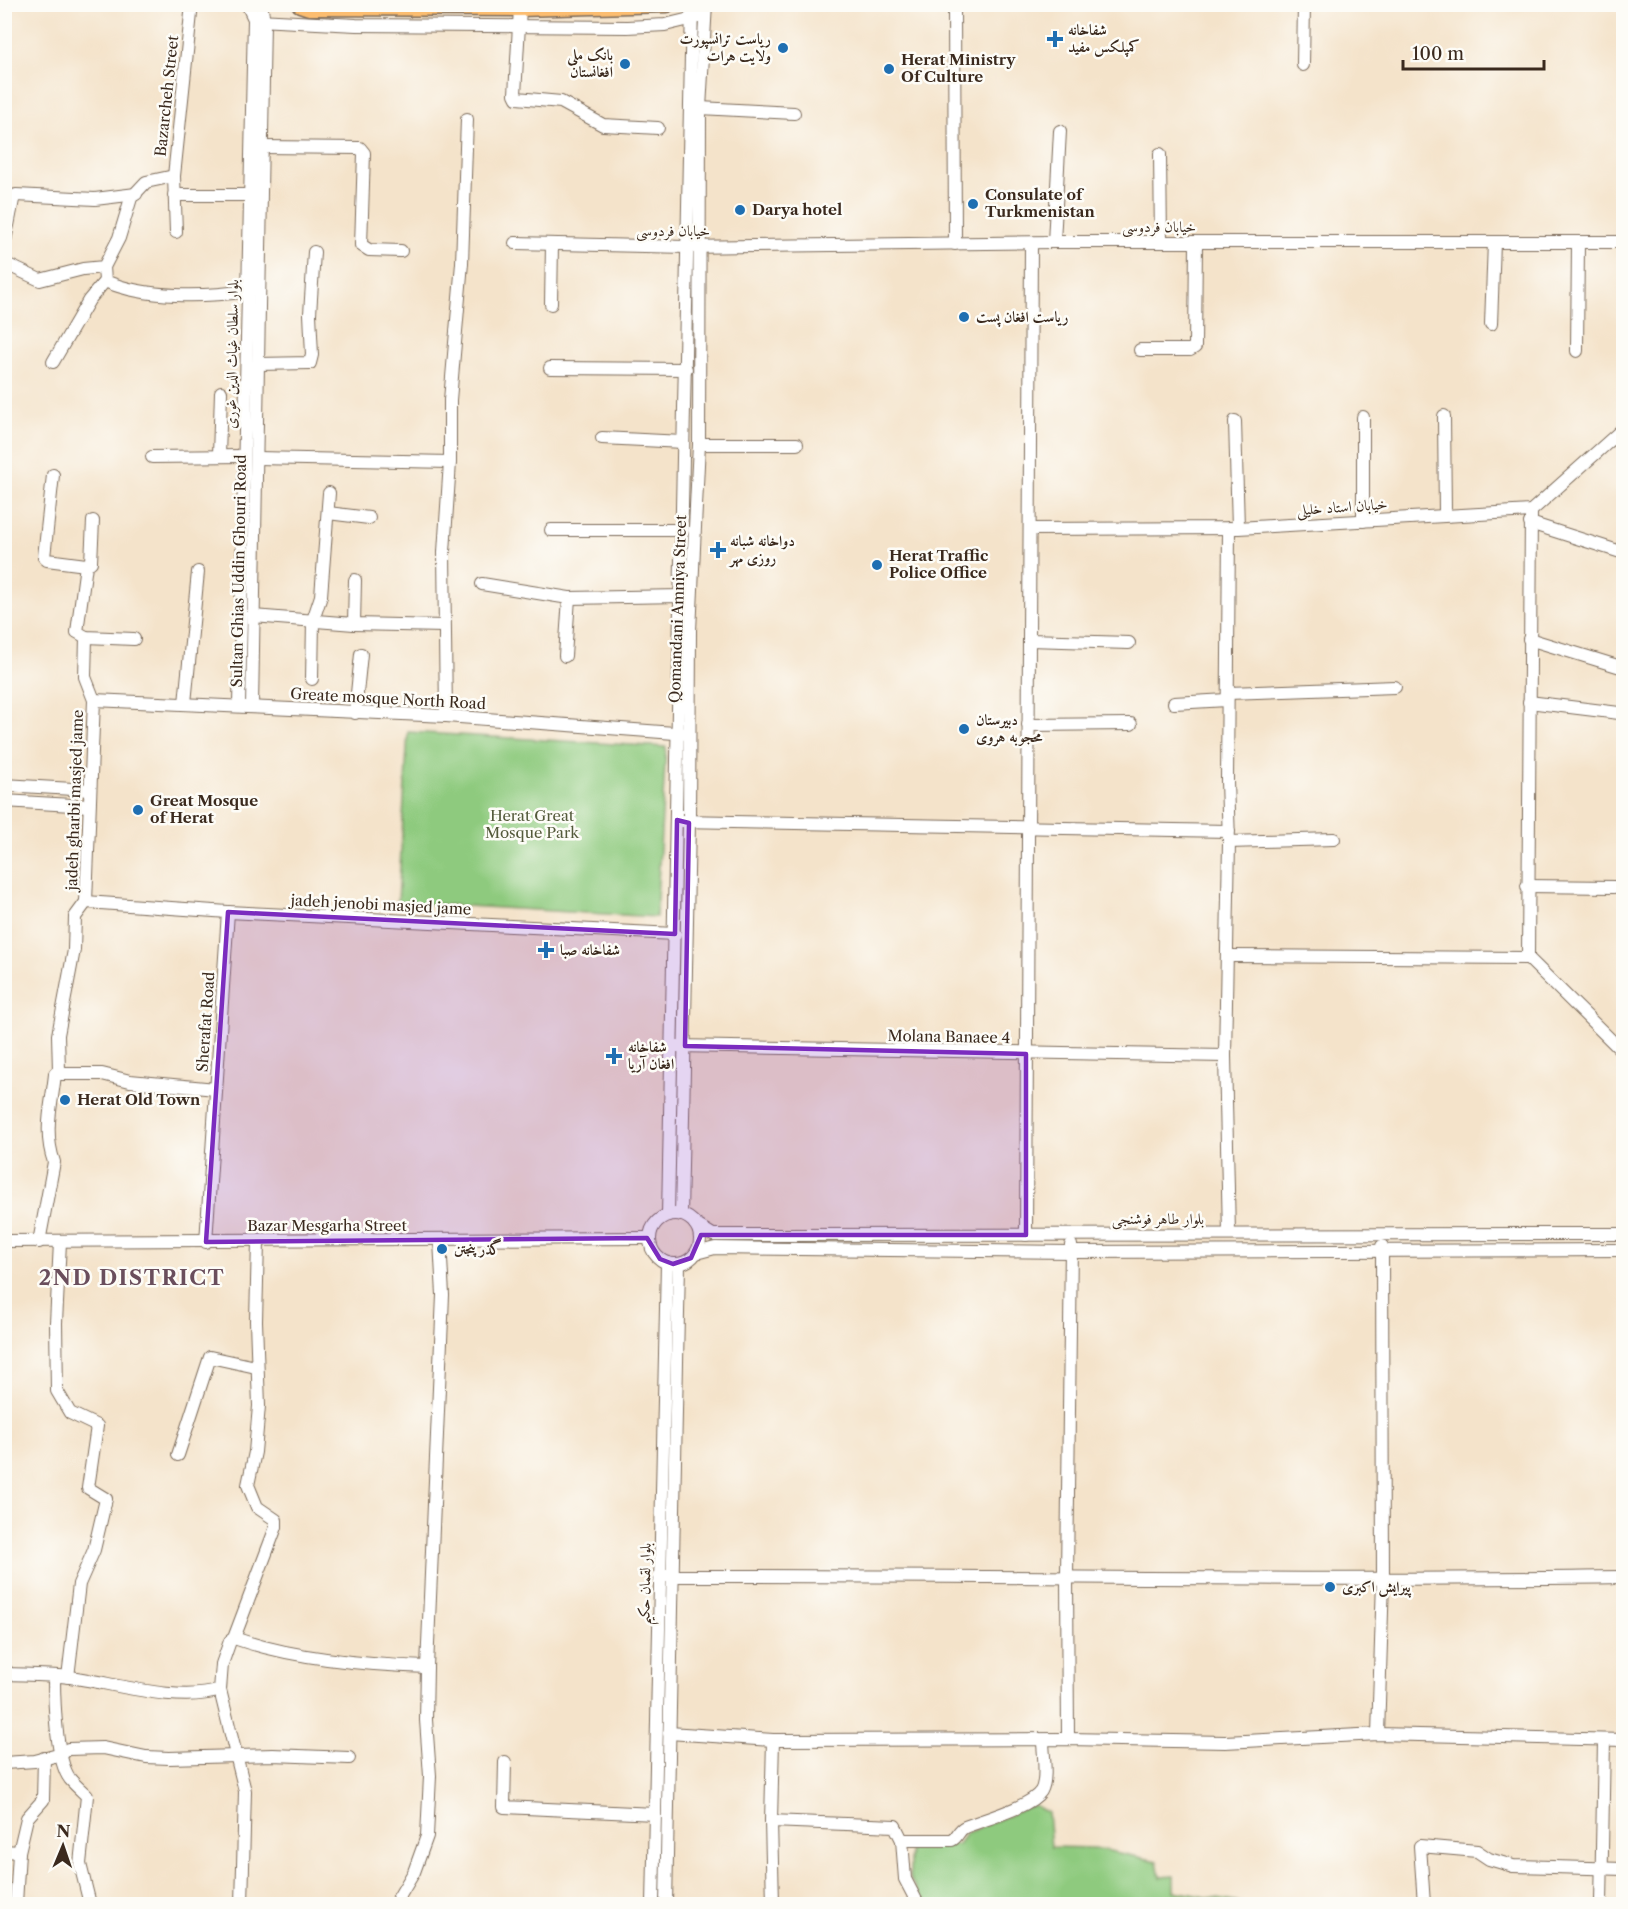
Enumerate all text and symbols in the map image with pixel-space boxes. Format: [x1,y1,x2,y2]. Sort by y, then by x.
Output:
place label: شفاخانه کمپلکس مفید [1068,20,1140,57]
place label: ریاست ترانسپورت ولایت هرات [680,29,771,66]
marker: شفاخانه کمپلکس مفید [1046,30,1064,48]
scale bar [1403,33,1544,71]
street label: Bazarcheh Street [151,34,182,157]
marker: ریاست ترانسپورت ولایت هرات [776,41,790,55]
text: 100 m [1412,43,1464,65]
place label: بانک ملی افغانستان [566,45,613,81]
place label: Herat Ministry Of Culture [901,50,1016,86]
marker: بانک ملی افغانستان [618,57,632,71]
marker: Herat Ministry Of Culture [882,62,896,76]
place label: Consulate of Turkmenistan [985,185,1095,221]
marker: Consulate of Turkmenistan [966,197,980,211]
place label: Darya hotel [752,200,842,219]
marker: Darya hotel [733,203,747,217]
street label: خیابان فردوسی [1122,217,1196,238]
street label: خیابان فردوسی [636,221,710,242]
street label: بلوار سلطان غیاث الدین غوری [221,279,242,429]
place label: ریاست افغان پست [976,307,1068,327]
marker: ریاست افغان پست [957,310,971,324]
street label: Sultan Ghias Uddin Ghouri Road [227,454,250,688]
street label: خیابان استاد خلیلی [1296,494,1388,521]
street label: Qomandani Amniya Street [665,514,690,703]
place label: دواخانه شبانه روزی مهر [728,531,795,568]
marker: دواخانه شبانه روزی مهر [711,543,725,557]
place label: Herat Traffic Police Office [889,546,988,582]
marker: Herat Traffic Police Office [870,558,884,572]
street label: Greate mosque North Road [290,684,486,713]
street label: jadeh gharbi masjed jame [62,709,87,894]
place label: دبیرستان محجوبه هروی [976,710,1043,747]
marker: دبیرستان محجوبه هروی [957,722,971,736]
place label: Great Mosque of Herat [150,791,258,827]
marker: Great Mosque of Herat [131,803,145,817]
park label: Herat Great Mosque Park [485,806,580,842]
street label: jadeh jenobi masjed jame [287,890,472,919]
place label: شفاخانه صبا [560,940,620,959]
marker: شفاخانه صبا [537,941,555,959]
street label: Sherafat Road [193,971,218,1073]
street label: Molana Banaee 4 [888,1026,1010,1047]
place label: شفاخانه افغان آریا [628,1037,674,1073]
marker: شفاخانه افغان آریا [605,1047,623,1065]
place label: Herat Old Town [77,1090,201,1109]
marker: Herat Old Town [58,1093,72,1107]
street label: بلوار طاهر فوشنجی [1112,1209,1204,1230]
street label: Bazar Mesgarha Street [247,1216,407,1235]
place label: گذر پنجتن [454,1238,502,1258]
marker: گذر پنجتن [435,1242,449,1256]
district label: 2ND DISTRICT [39,1265,225,1290]
street label: بلوار لقمان حکیم [634,1543,661,1625]
place label: پیرایش اکبری [1342,1577,1412,1598]
marker: پیرایش اکبری [1323,1580,1337,1594]
north arrow [33,1816,93,1876]
text: N [56,1821,71,1841]

